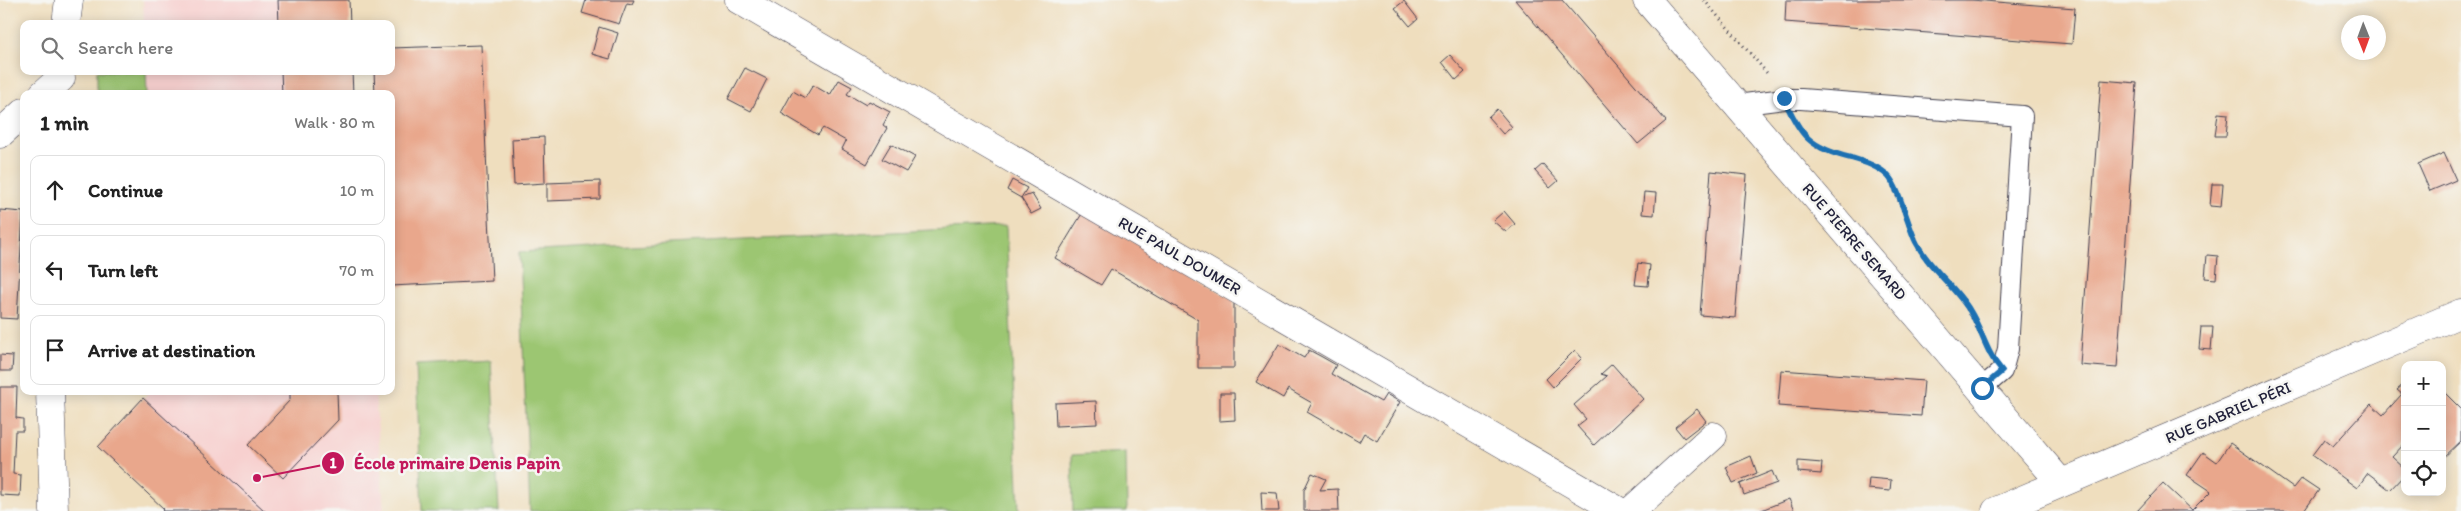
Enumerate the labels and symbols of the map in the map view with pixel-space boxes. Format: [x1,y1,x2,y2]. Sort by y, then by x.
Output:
north arrow [2341,15,2386,60]
route end [1773,87,1796,110]
street label: RUE PIERRE SEMARD [1799,179,1911,304]
street label: RUE PAUL DOUMER [1115,212,1245,298]
route start [1971,377,1994,400]
street label: RUE GABRIEL PÉRI [2162,377,2294,448]
callout: École primaire Denis Papin [320,446,570,479]
text: École primaire Denis Papin [354,452,561,474]
text: 1 [330,454,337,472]

